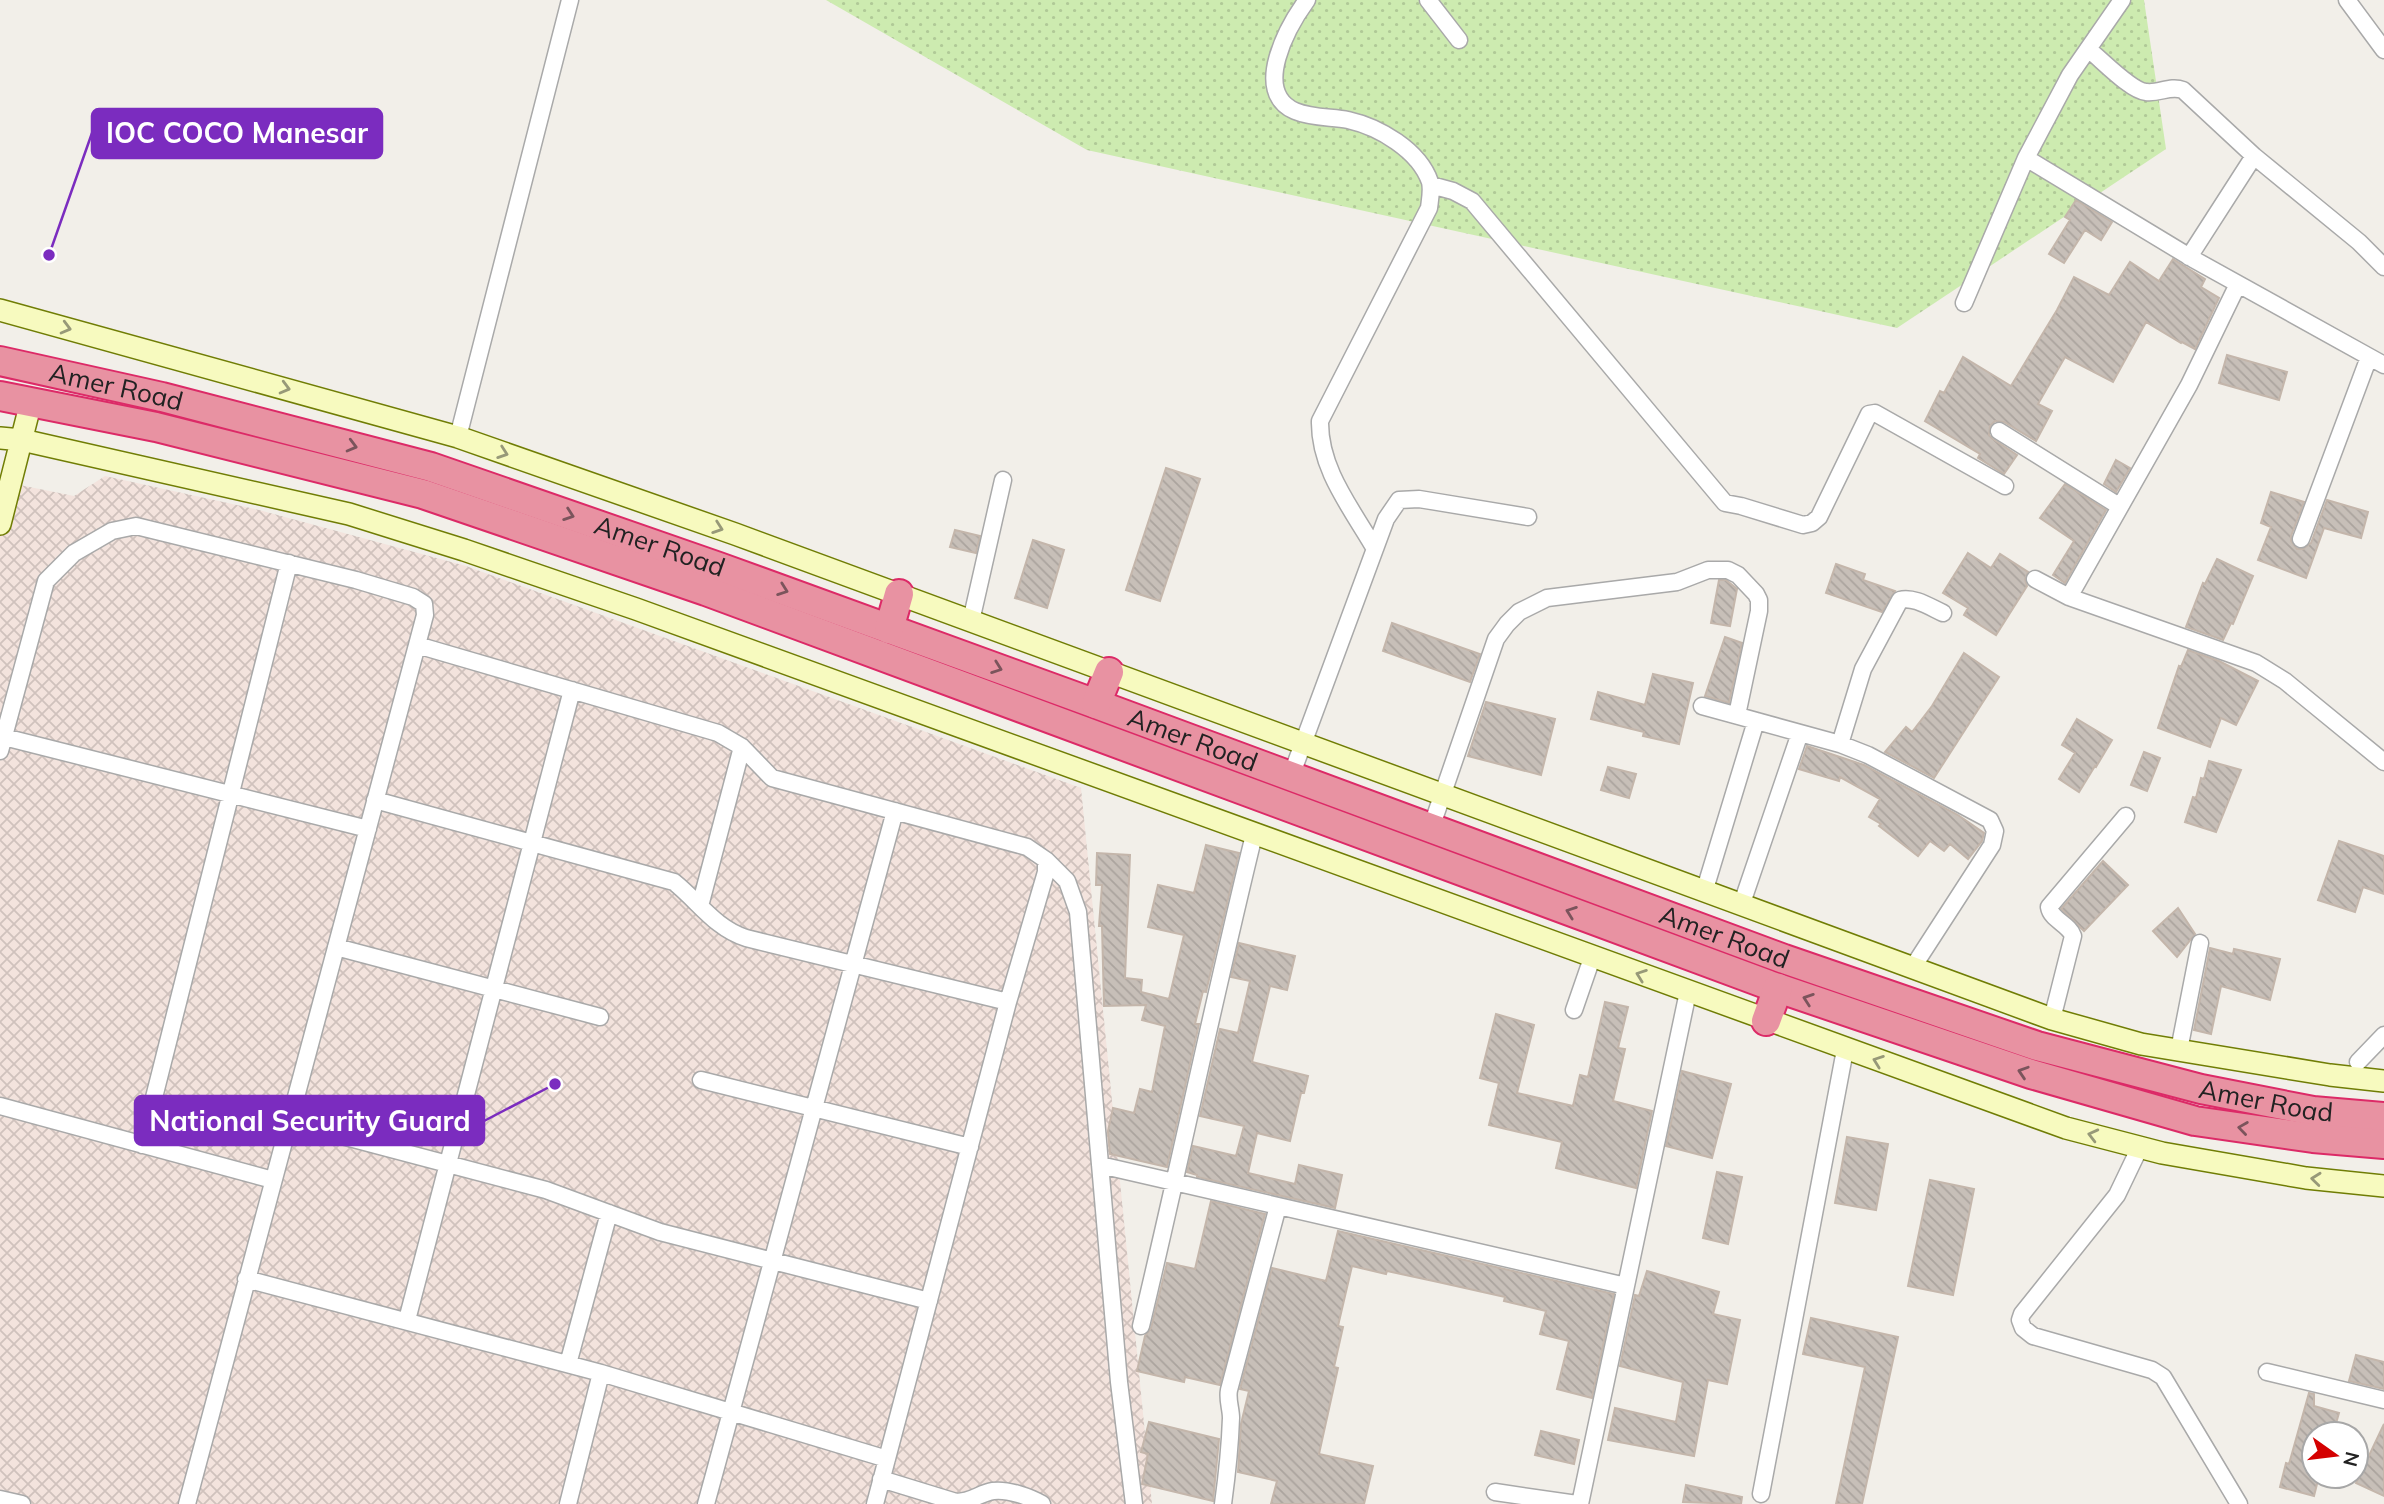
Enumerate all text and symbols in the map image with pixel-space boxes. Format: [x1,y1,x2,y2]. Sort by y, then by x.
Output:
callout: IOC COCO Manesar [92,109,382,158]
text: IOC COCO Manesar [106,115,368,150]
one-way arrow [60,320,72,334]
street label: Amer Road [46,355,187,418]
one-way arrow [279,380,291,394]
one-way arrow [346,438,358,453]
one-way arrow [497,445,509,459]
one-way arrow [562,507,574,521]
street label: Amer Road [590,508,730,584]
one-way arrow [712,520,724,534]
one-way arrow [777,582,789,596]
one-way arrow [991,660,1003,674]
street label: Amer Road [1123,700,1262,778]
street label: Amer Road [1655,897,1794,976]
one-way arrow [1566,906,1578,920]
one-way arrow [1636,970,1648,984]
one-way arrow [1802,992,1814,1007]
one-way arrow [1872,1055,1884,1069]
one-way arrow [2018,1065,2030,1080]
street label: Amer Road [2196,1072,2335,1129]
callout: National Security Guard [135,1096,484,1145]
text: National Security Guard [149,1103,471,1138]
one-way arrow [2237,1121,2249,1136]
one-way arrow [2087,1129,2099,1143]
one-way arrow [2310,1171,2322,1186]
north arrow [2300,1420,2370,1490]
text: N [2338,1449,2365,1469]

